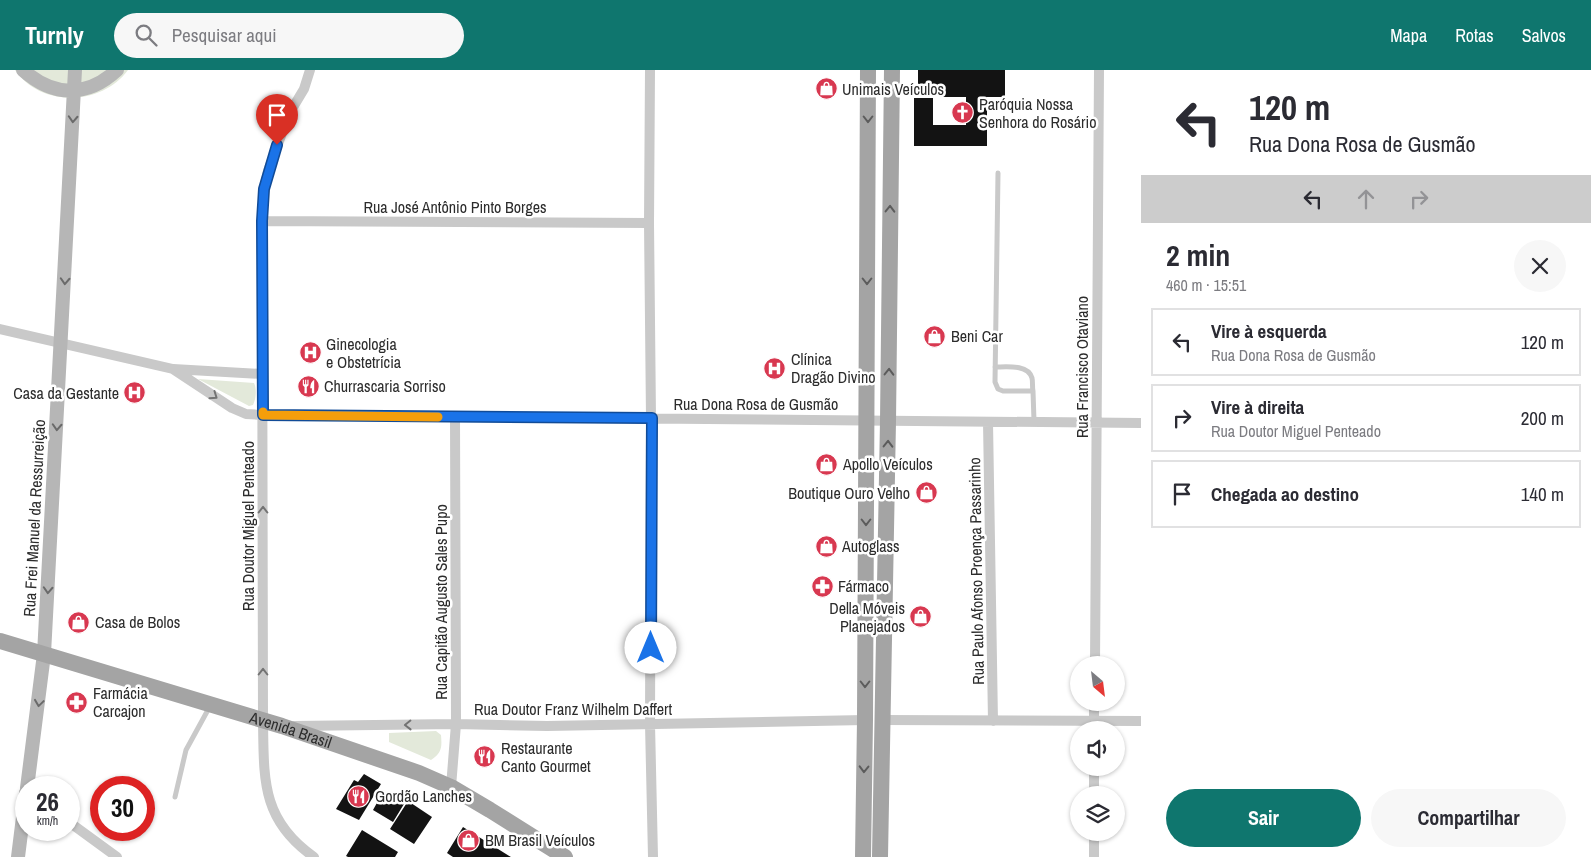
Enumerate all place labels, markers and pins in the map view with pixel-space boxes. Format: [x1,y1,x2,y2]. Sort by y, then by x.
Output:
shop icon: Unimais Veículos [814,77,838,101]
place label: Unimais Veículos [842,78,944,100]
place label: Paróquia Nossa Senhora do Rosário [979,93,1096,133]
pin [256,94,298,145]
church icon: Paróquia Nossa Senhora do Rosário [951,101,975,125]
shop icon: Beni Car [923,324,947,348]
place label: Beni Car [951,325,1003,347]
place label: Ginecologia e Obstetrícia [326,333,402,373]
hospital icon: Ginecologia e Obstetrícia [298,341,322,365]
place label: Clínica Dragão Divino [791,348,876,388]
hospital icon: Clínica Dragão Divino [763,356,787,380]
restaurant icon: Churrascaria Sorriso [296,374,320,398]
place label: Churrascaria Sorriso [324,375,446,397]
hospital icon: Casa da Gestante [123,381,147,405]
place label: Casa da Gestante [13,382,119,404]
shop icon: Apollo Veículos [815,452,839,476]
place label: Apollo Veículos [842,453,933,475]
shop icon: Boutique Ouro Velho [914,481,938,505]
place label: Boutique Ouro Velho [788,482,910,504]
shop icon: Autoglass [814,534,838,558]
place label: Autoglass [841,535,900,557]
pharmacy icon: Fármaco [810,574,834,598]
place label: Fármaco [838,575,889,597]
place label: Della Móveis Planejados [829,597,905,637]
shop icon: Della Móveis Planejados [909,605,933,629]
shop icon: Casa de Bolos [67,610,91,634]
place label: Casa de Bolos [95,611,180,633]
place label: Farmácia Carcajon [93,682,148,722]
pharmacy icon: Farmácia Carcajon [65,690,89,714]
place label: Restaurante Canto Gourmet [501,737,591,777]
restaurant icon: Restaurante Canto Gourmet [473,745,497,769]
restaurant icon: Gordão Lanches [347,784,371,808]
place label: Gordão Lanches [375,785,472,807]
shop icon: BM Brasil Veículos [457,828,481,852]
place label: BM Brasil Veículos [485,829,595,851]

